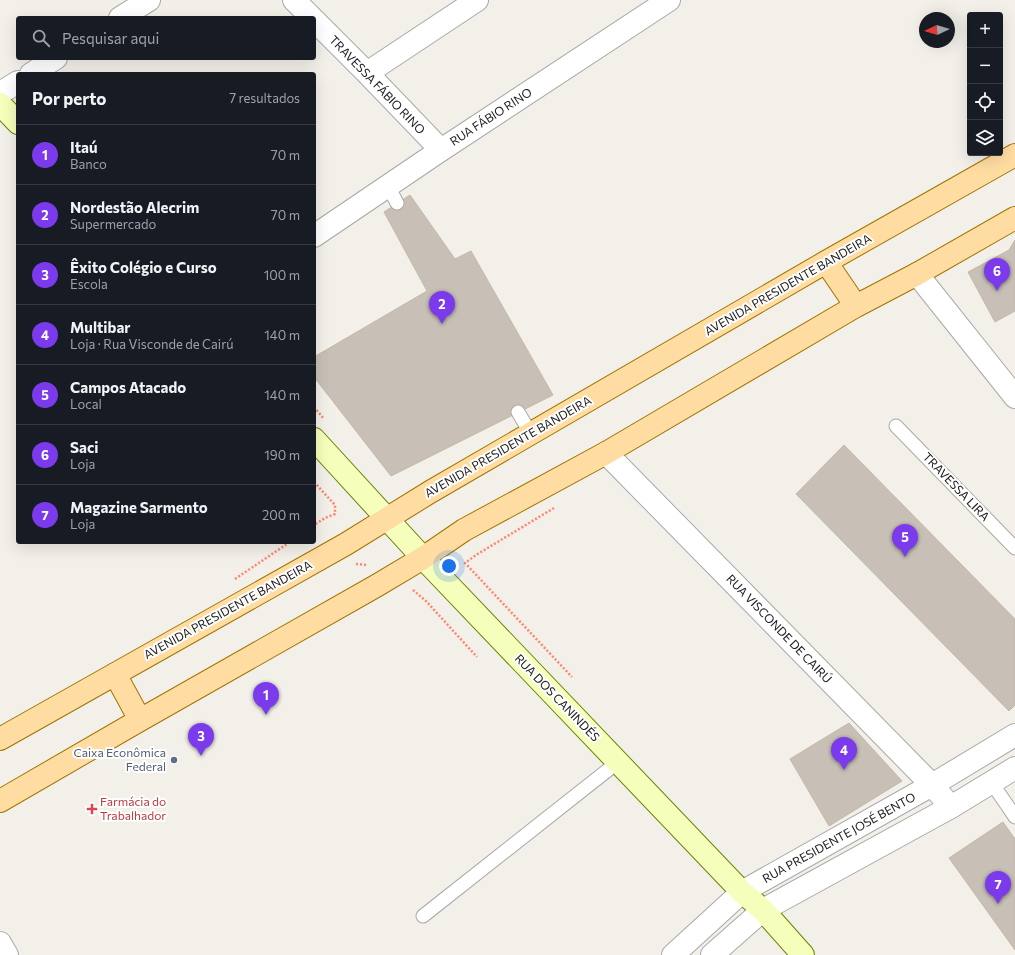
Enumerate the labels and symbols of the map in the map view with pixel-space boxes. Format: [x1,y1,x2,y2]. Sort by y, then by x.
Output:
north arrow [919,12,955,48]
street label: TRAVESSA FÁBIO RINO [327,32,428,137]
street label: RUA FÁBIO RINO [447,84,534,148]
street label: AVENIDA PRESIDENTE BANDEIRA [702,231,873,338]
pin: 6 [984,258,1010,291]
pin: 2 [429,291,455,324]
street label: AVENIDA PRESIDENTE BANDEIRA [422,393,593,500]
street label: TRAVESSA LIRA [921,449,993,523]
pin: 5 [892,524,918,557]
your location [439,556,459,576]
street label: AVENIDA PRESIDENTE BANDEIRA [141,557,314,661]
street label: RUA VISCONDE DE CAIRÚ [724,571,835,685]
street label: RUA DOS CANINDÉS [512,651,603,744]
pin: 1 [253,682,279,715]
pin: 3 [188,723,214,756]
pin: 4 [831,737,857,770]
place label: Caixa Econômica Federal [73,745,166,773]
marker: Caixa Econômica Federal [169,755,179,765]
street label: RUA PRESIDENTE JOSÉ BENTO [760,789,918,886]
place label: Farmácia do Trabalhador [100,794,166,822]
marker: Farmácia do Trabalhador [87,804,97,814]
pin: 7 [985,871,1011,904]

